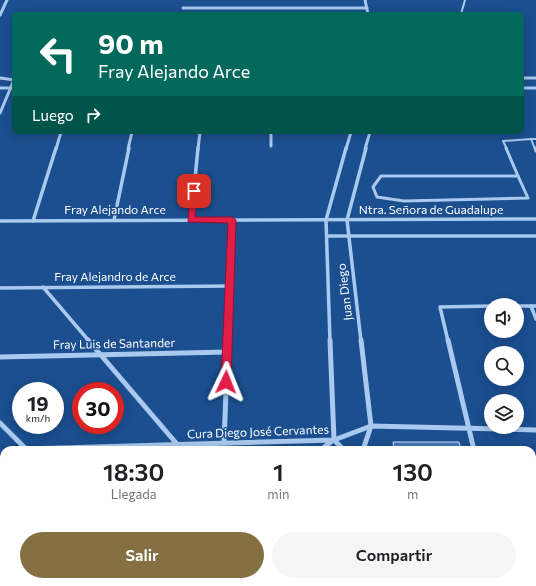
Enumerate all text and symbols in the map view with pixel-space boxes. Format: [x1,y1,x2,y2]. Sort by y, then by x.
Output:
text: 90 m [98,26,164,60]
icon: left [32,28,84,80]
text: Fray Alejando Arce [98,60,250,82]
icon: right [82,104,104,126]
text: Luego [32,106,74,124]
pin [177,174,211,208]
icon: arrive [183,180,205,202]
street label: Fray Alejando Arce [64,202,166,216]
street label: Ntra. Señora de Guadalupe [359,202,503,216]
street label: Juan Diego [334,263,355,321]
street label: Fray Alejandro de Arce [54,269,176,283]
map controls [484,298,524,434]
button: sound [484,298,524,338]
street label: Fray Luis de Santander [53,335,175,351]
button: search [484,346,524,386]
position arrow [205,361,247,403]
speed limit sign: 30 [72,382,124,434]
text: 19 [27,391,49,415]
button: layers [484,394,524,434]
text: km/h [26,412,50,424]
street label: Cura Diego José Cervantes [187,422,329,441]
text: 18:30 [103,457,164,486]
text: 1 [273,457,284,486]
text: 130 [393,457,433,486]
text: Llegada [111,486,157,502]
text: min [267,486,289,502]
text: m [407,486,418,502]
button: Salir [20,532,264,578]
button: Compartir [272,532,516,578]

